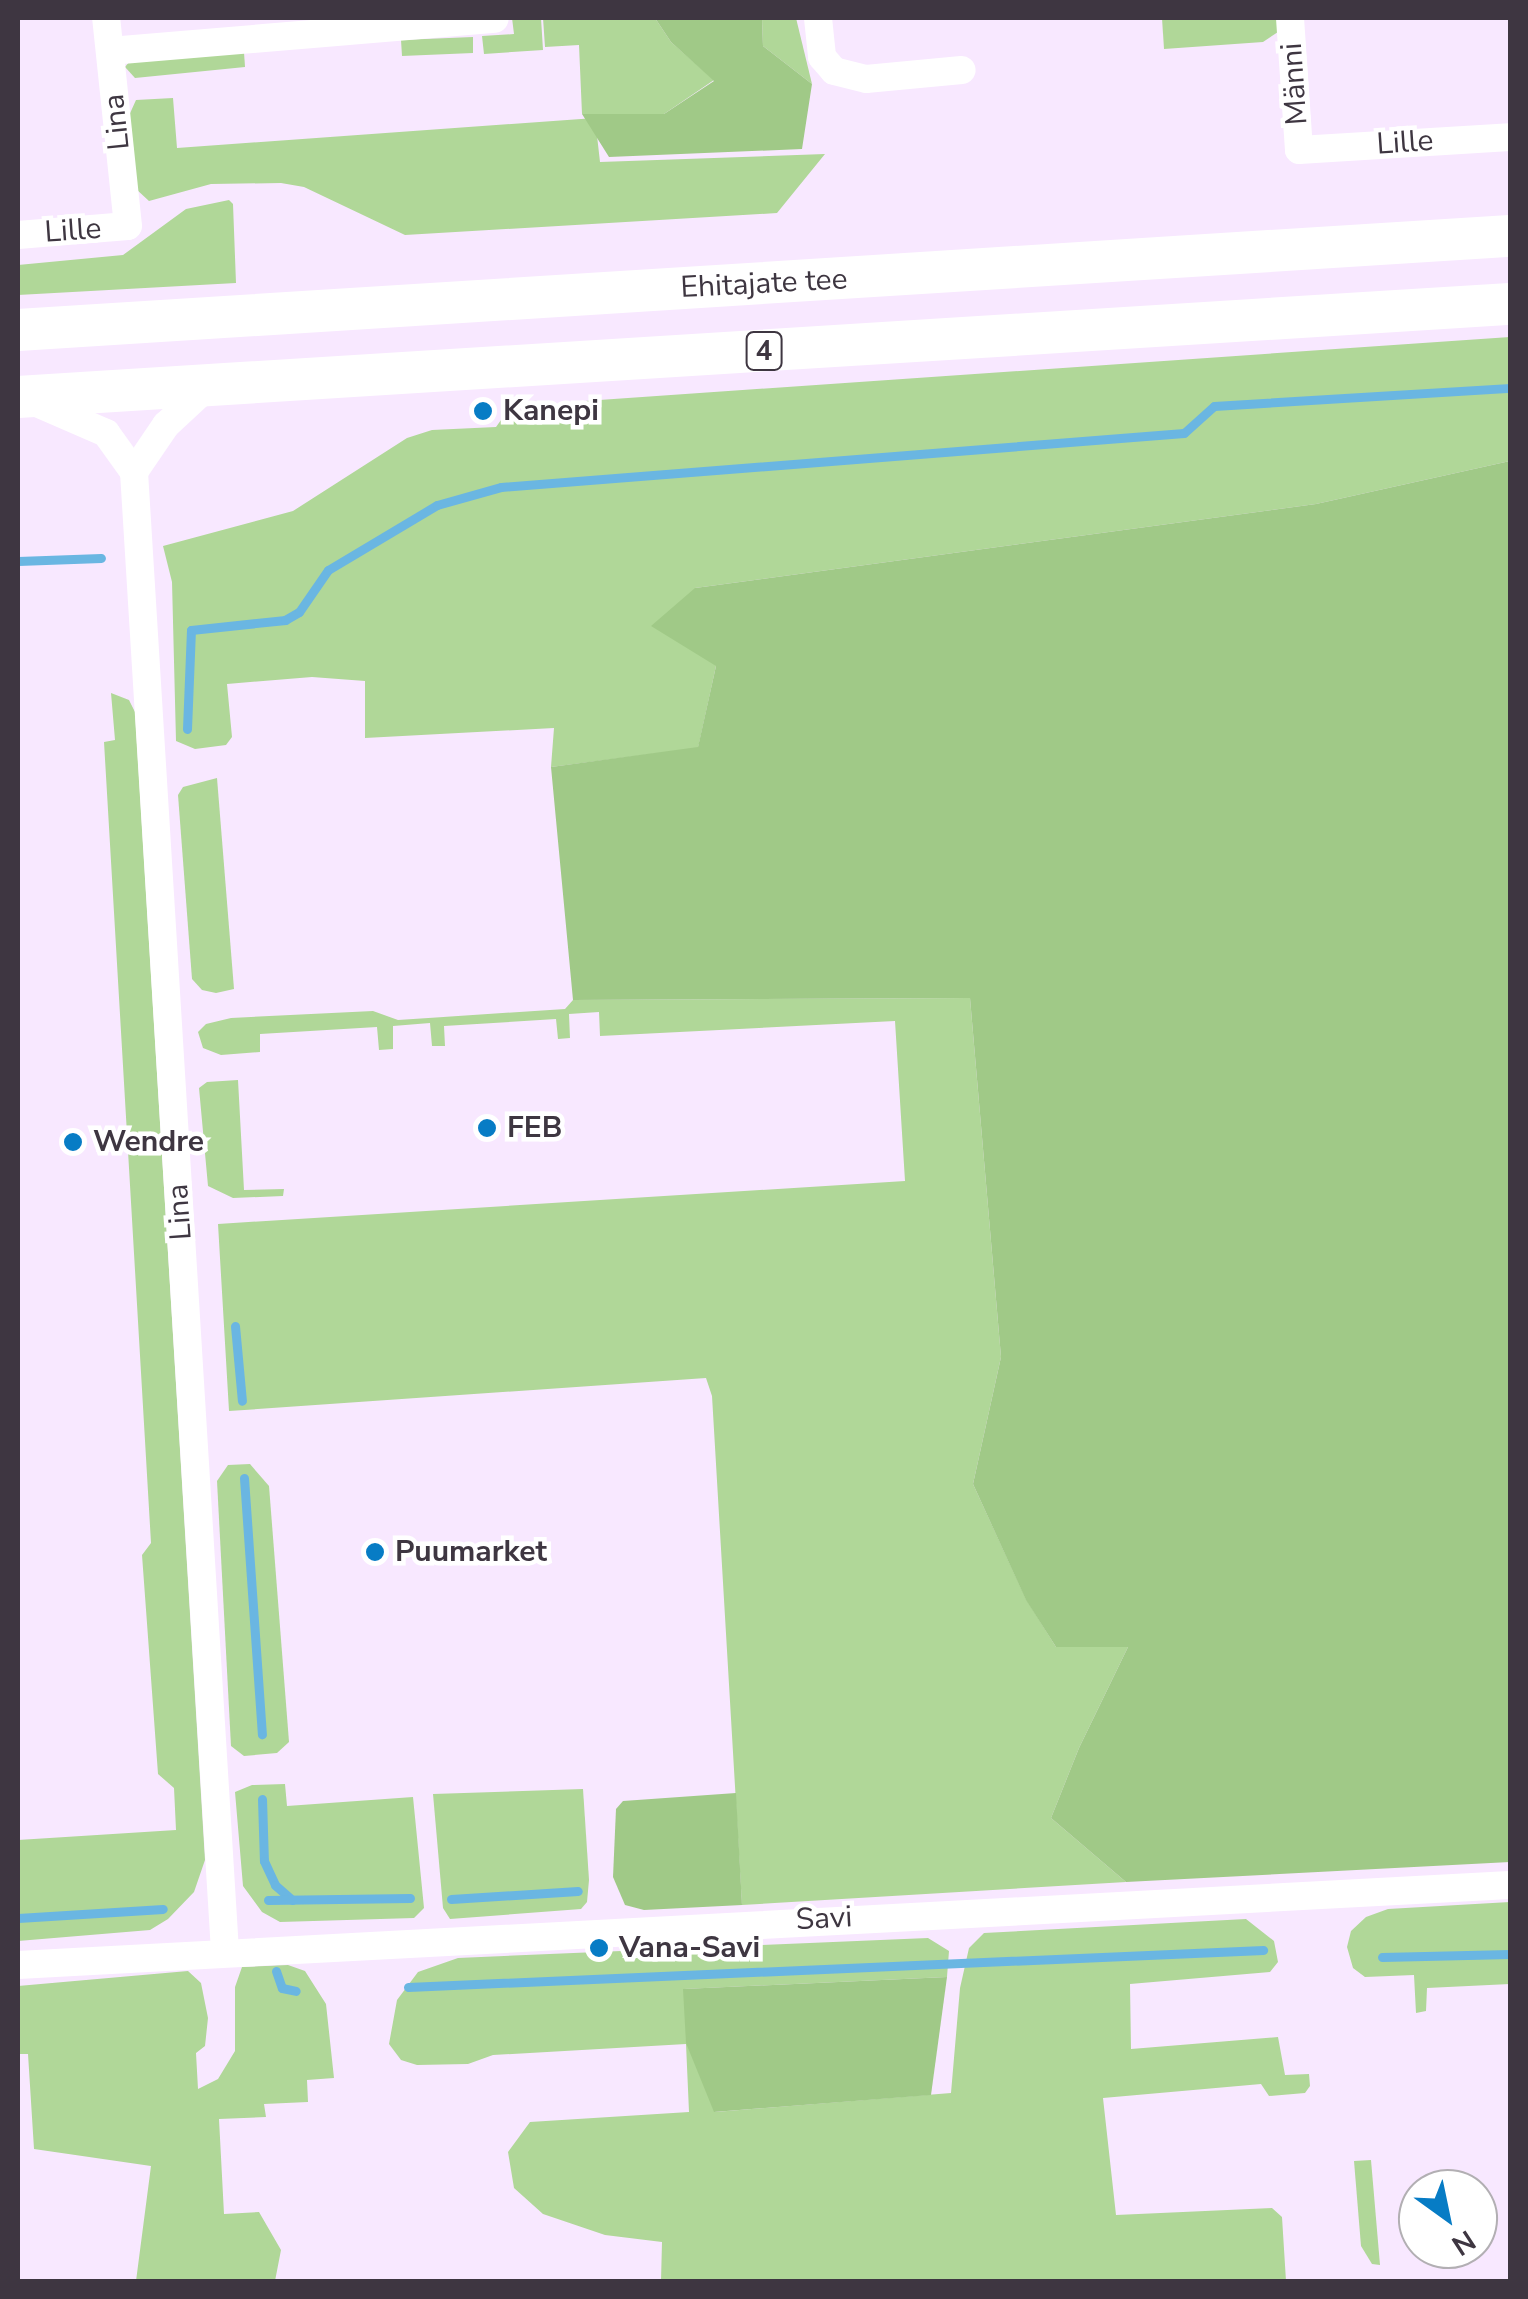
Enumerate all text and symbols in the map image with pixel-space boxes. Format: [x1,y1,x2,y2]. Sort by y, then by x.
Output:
street label: Männi [1274,42,1316,126]
street label: Lina [96,92,138,152]
street label: Lille [1375,123,1435,163]
street label: Lille [43,211,103,251]
street label: Ehitajate tee [680,262,848,306]
road number: 4 [744,328,784,374]
place label: Kanepi [503,393,599,429]
marker: Kanepi [472,400,494,422]
place label: FEB [507,1110,562,1146]
marker: FEB [476,1117,498,1139]
place label: Wendre [93,1124,204,1160]
marker: Wendre [62,1131,84,1153]
street label: Lina [160,1183,200,1241]
place label: Puumarket [395,1534,547,1570]
marker: Puumarket [364,1541,386,1563]
street label: Savi [795,1900,853,1938]
place label: Vana-Savi [619,1930,760,1966]
marker: Vana-Savi [588,1937,610,1959]
north arrow [1398,2169,1498,2269]
text: N [1444,2221,1482,2264]

